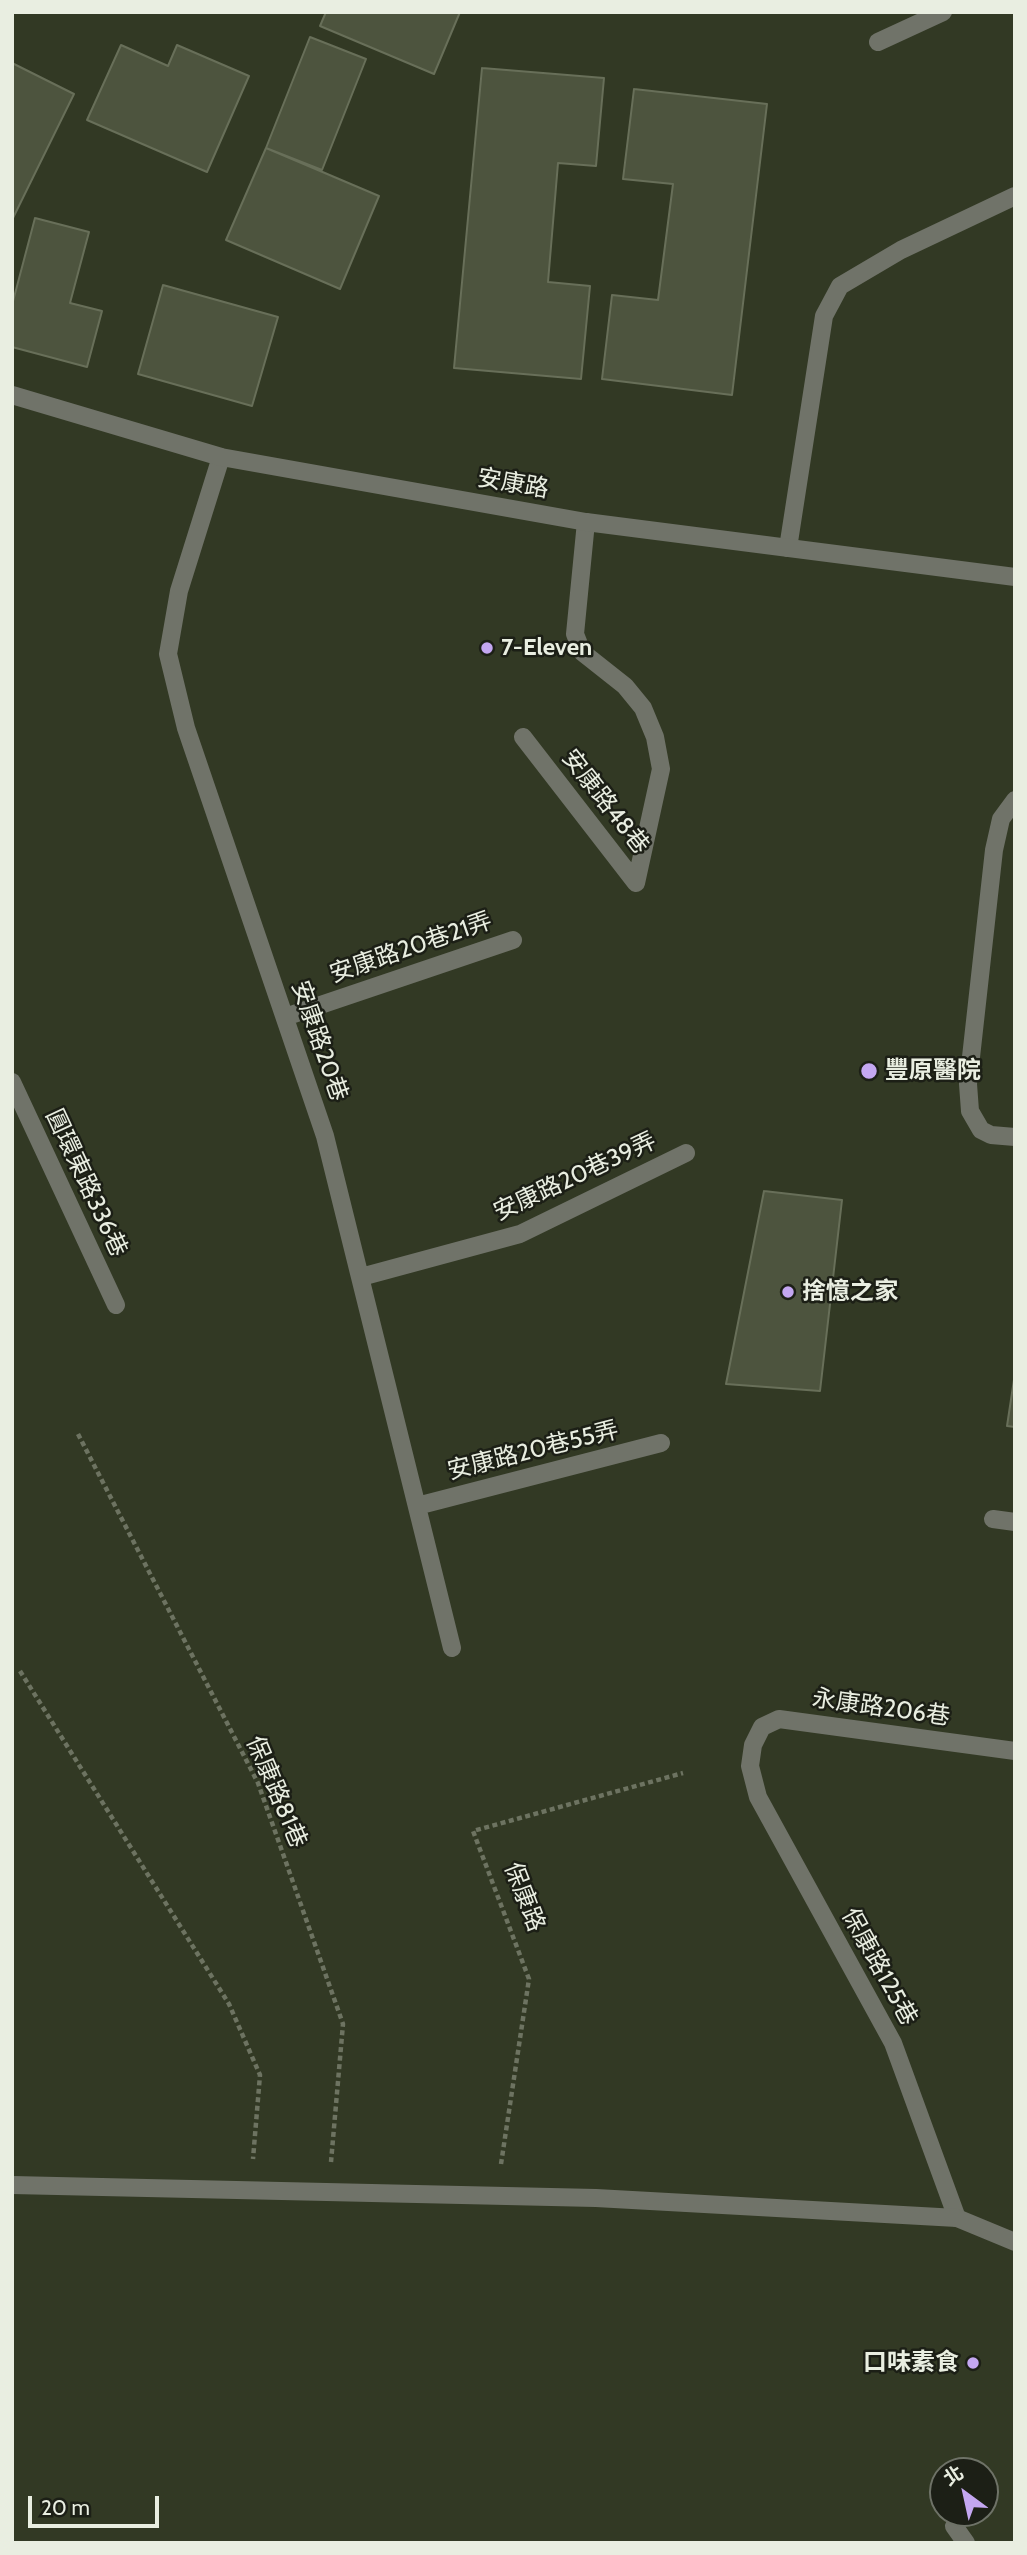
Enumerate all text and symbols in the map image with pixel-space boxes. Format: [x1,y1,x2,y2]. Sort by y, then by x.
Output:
street label: 安康路 [475,464,551,504]
place label: 7-Eleven [501,634,592,662]
marker: 7-Eleven [479,640,495,656]
street label: 安康路48巷 [555,744,655,860]
street label: 安康路20巷21弄 [326,907,496,989]
street label: 安康路20巷 [285,977,353,1105]
place label: 豐原醫院 [885,1057,981,1085]
marker: 豐原醫院 [859,1061,879,1081]
street label: 圓環東路336巷 [39,1105,133,1261]
street label: 安康路20巷39弄 [489,1127,661,1227]
place label: 捨憶之家 [802,1278,898,1306]
marker: 捨憶之家 [780,1284,796,1300]
street label: 安康路20巷55弄 [444,1416,622,1486]
street label: 永康路206巷 [810,1684,952,1732]
street label: 保康路81巷 [240,1732,312,1852]
street label: 保康路 [498,1858,550,1936]
street label: 保康路125巷 [835,1903,923,2031]
place label: 口味素食 [863,2349,959,2377]
marker: 口味素食 [965,2355,981,2371]
north arrow [929,2457,999,2527]
text: 北 [939,2461,968,2490]
scale bar [32,2482,163,2526]
text: 20 m [41,2495,90,2520]

